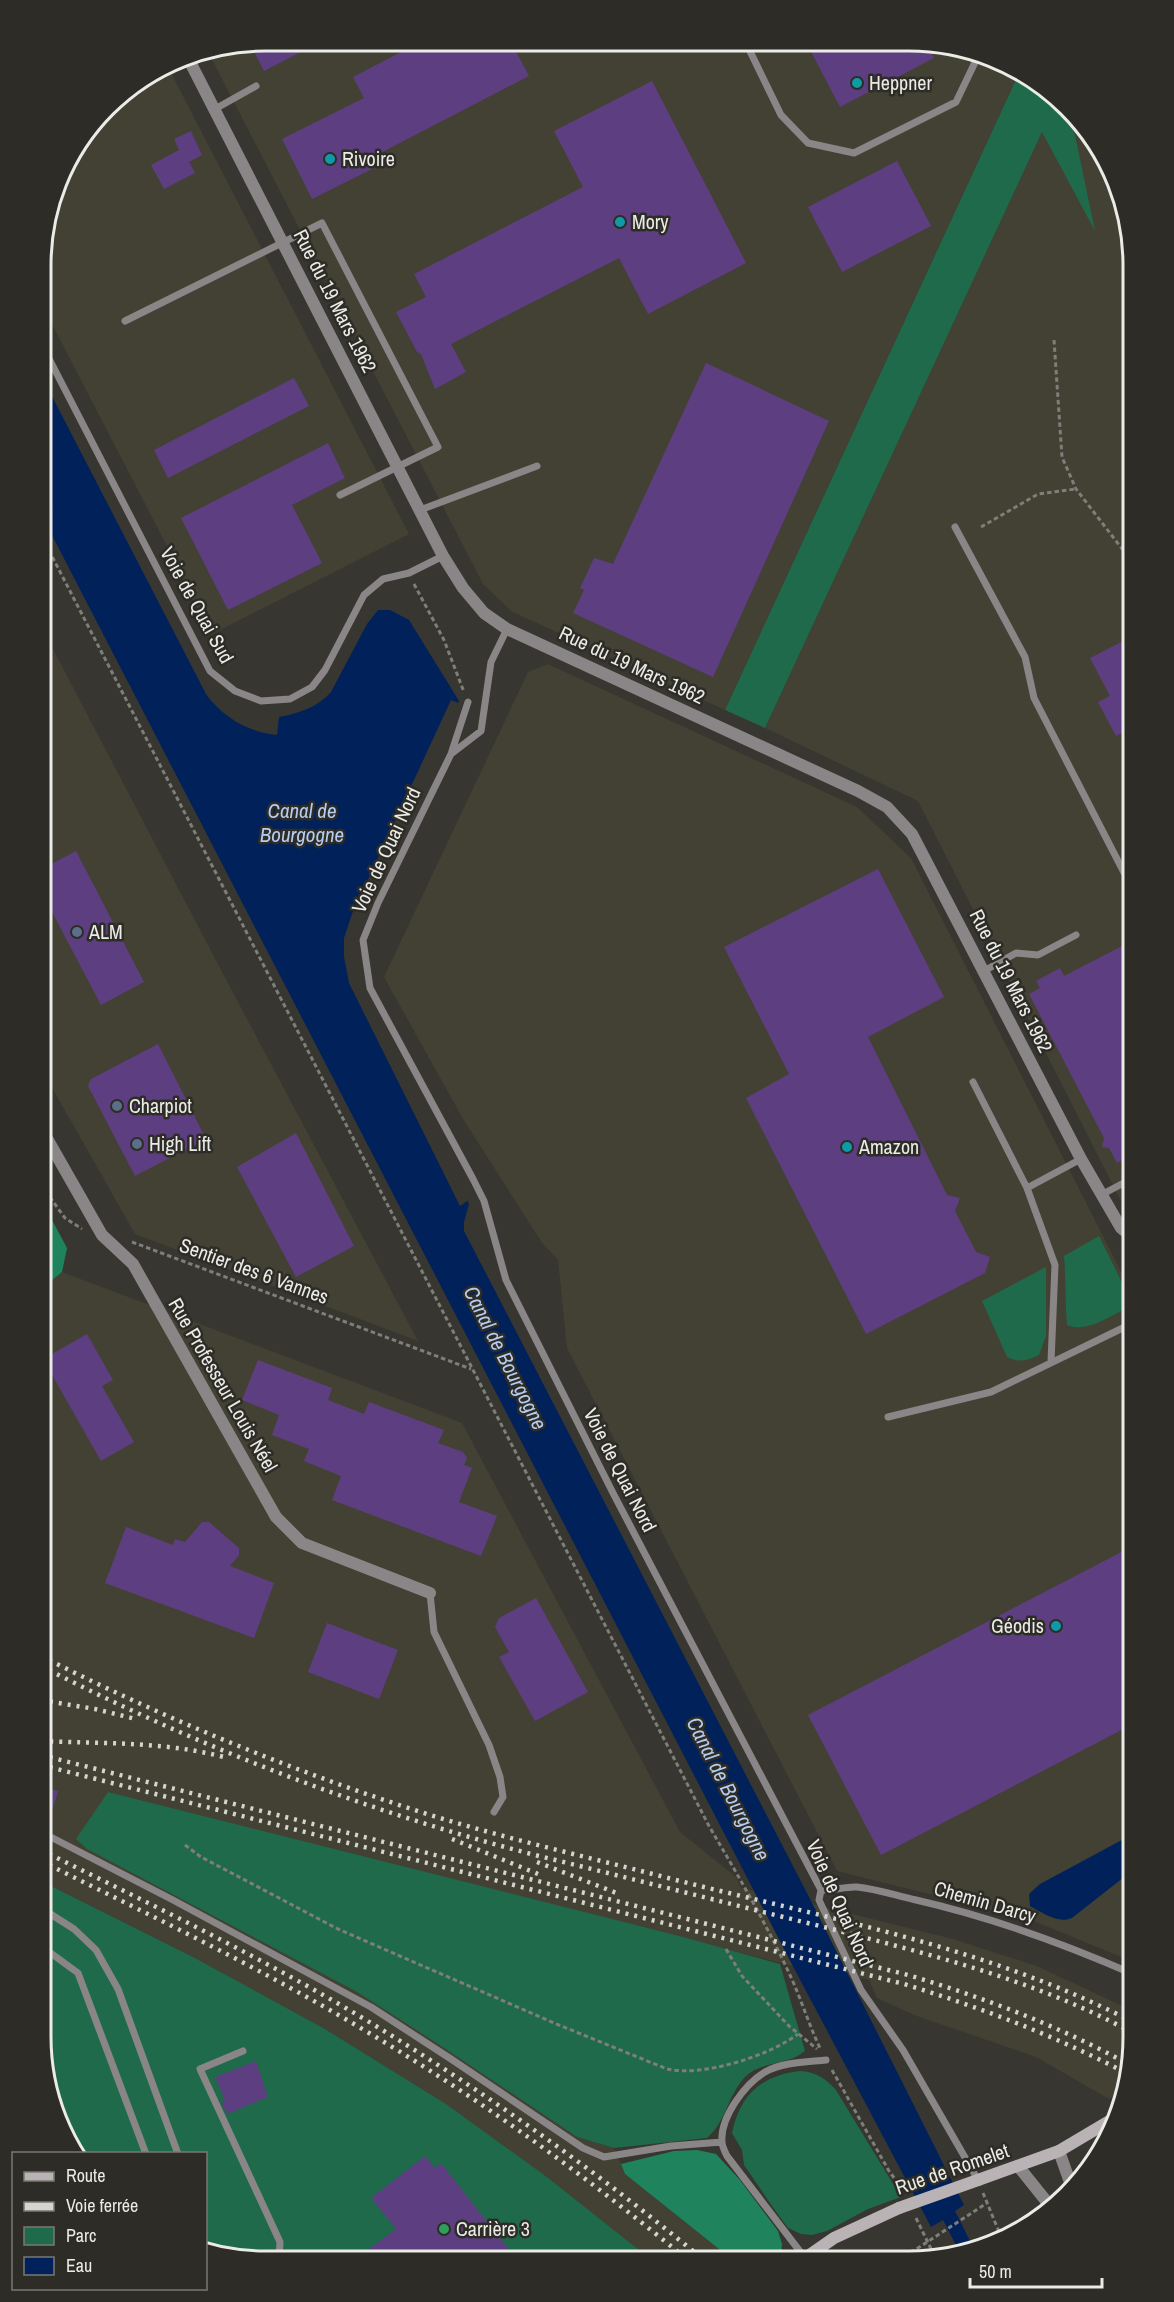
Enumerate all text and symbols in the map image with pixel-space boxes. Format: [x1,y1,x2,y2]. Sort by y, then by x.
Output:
place label: Heppner [869,69,932,96]
marker: Heppner [850,76,864,90]
place label: Rivoire [342,145,395,172]
marker: Rivoire [323,152,337,166]
place label: Mory [632,208,669,235]
marker: Mory [613,215,627,229]
street label: Rue du 19 Mars 1962 [288,224,383,377]
street label: Voie de Quai Sud [154,542,241,668]
street label: Rue du 19 Mars 1962 [555,619,709,710]
street label: Voie de Quai Nord [345,783,426,917]
water label: Canal de Bourgogne [260,796,344,849]
street label: Rue du 19 Mars 1962 [964,904,1059,1057]
place label: ALM [88,918,123,945]
marker: ALM [70,925,84,939]
place label: Charpiot [129,1092,192,1119]
marker: Charpiot [110,1099,124,1113]
place label: High Lift [149,1130,211,1157]
place label: Amazon [858,1133,919,1160]
marker: High Lift [130,1137,144,1151]
marker: Amazon [840,1140,854,1154]
street label: Sentier des 6 Vannes [176,1231,332,1310]
water label: Canal de Bourgogne [457,1281,554,1435]
street label: Rue Professeur Louis Néel [163,1293,284,1477]
street label: Voie de Quai Nord [578,1403,663,1536]
place label: Géodis [991,1612,1044,1639]
marker: Géodis [1049,1619,1063,1633]
water label: Canal de Bourgogne [680,1712,777,1866]
street label: Voie de Quai Nord [800,1835,880,1970]
street label: Chemin Darcy [931,1874,1040,1929]
street label: Rue de Romelet [891,2136,1013,2201]
legend [12,2152,207,2290]
text: Route [66,2163,105,2188]
text: Voie ferrée [66,2193,138,2218]
place label: Carrière 3 [456,2215,530,2242]
marker: Carrière 3 [437,2222,451,2236]
text: Parc [66,2223,96,2248]
scale bar [970,2251,1102,2289]
text: Eau [66,2253,92,2278]
text: 50 m [979,2259,1012,2284]

